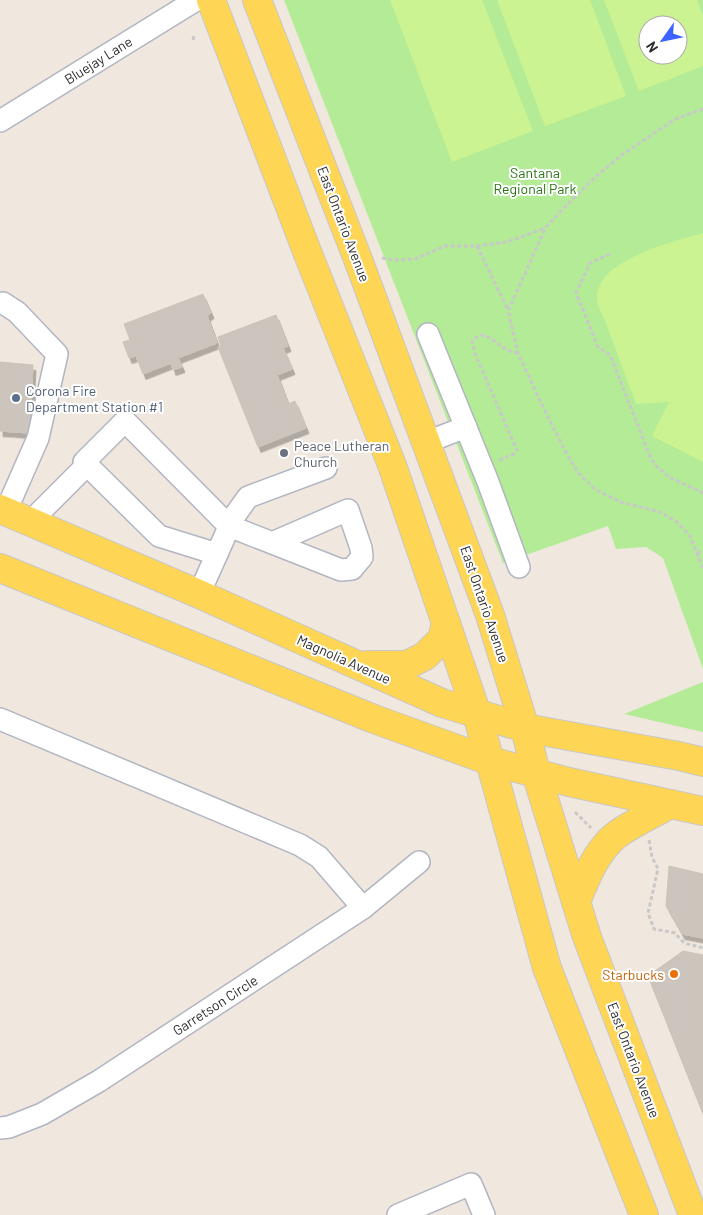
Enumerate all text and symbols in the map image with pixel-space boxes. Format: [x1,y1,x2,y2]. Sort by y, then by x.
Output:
north arrow [638,15,688,65]
street label: Bluejay Lane [61,32,135,88]
text: N [642,39,661,56]
street label: East Ontario Avenue [314,164,374,284]
park label: Santana Regional Park [494,164,576,197]
place label: Corona Fire Department Station #1 [26,382,163,415]
marker: Corona Fire Department Station #1 [10,392,22,404]
place label: Peace Lutheran Church [294,437,389,470]
marker: Peace Lutheran Church [278,447,290,459]
street label: East Ontario Avenue [457,543,513,665]
street label: Magnolia Avenue [294,631,394,687]
place label: Starbucks [602,966,664,983]
marker: Starbucks [668,968,680,980]
street label: Garretson Circle [169,971,261,1039]
street label: East Ontario Avenue [604,1000,664,1120]

